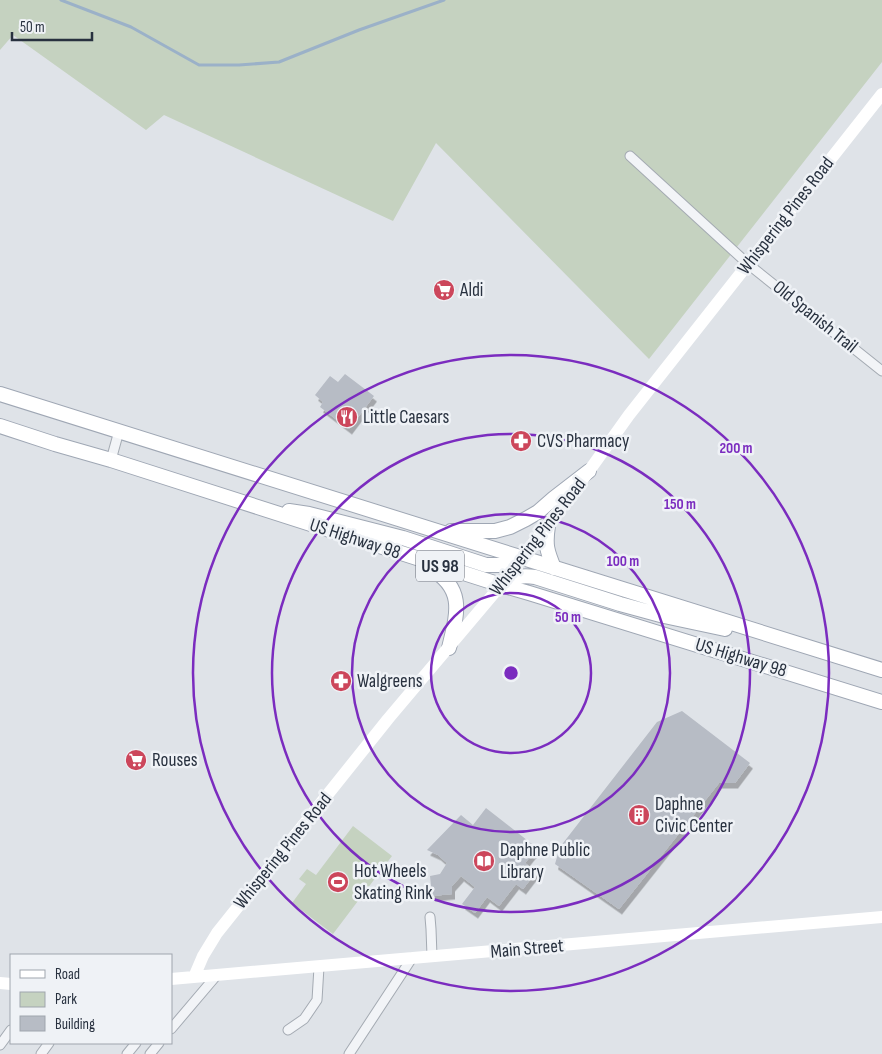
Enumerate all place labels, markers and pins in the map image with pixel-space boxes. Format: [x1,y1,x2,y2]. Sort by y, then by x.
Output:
supermarket icon: Aldi [432,278,456,302]
place label: Aldi [459,279,483,302]
restaurant icon: Little Caesars [335,405,359,429]
place label: Little Caesars [363,406,449,429]
pharmacy icon: CVS Pharmacy [509,429,533,453]
place label: CVS Pharmacy [537,430,630,453]
centre of rings [502,664,520,682]
pharmacy icon: Walgreens [329,669,353,693]
place label: Walgreens [357,670,423,693]
supermarket icon: Rouses [124,748,148,772]
place label: Rouses [152,749,198,772]
place label: Daphne Civic Center [655,793,733,838]
building icon: Daphne Civic Center [627,803,651,827]
place label: Daphne Public Library [500,839,590,884]
library icon: Daphne Public Library [472,849,496,873]
place label: Hot Wheels Skating Rink [354,860,433,905]
sports icon: Hot Wheels Skating Rink [326,870,350,894]

